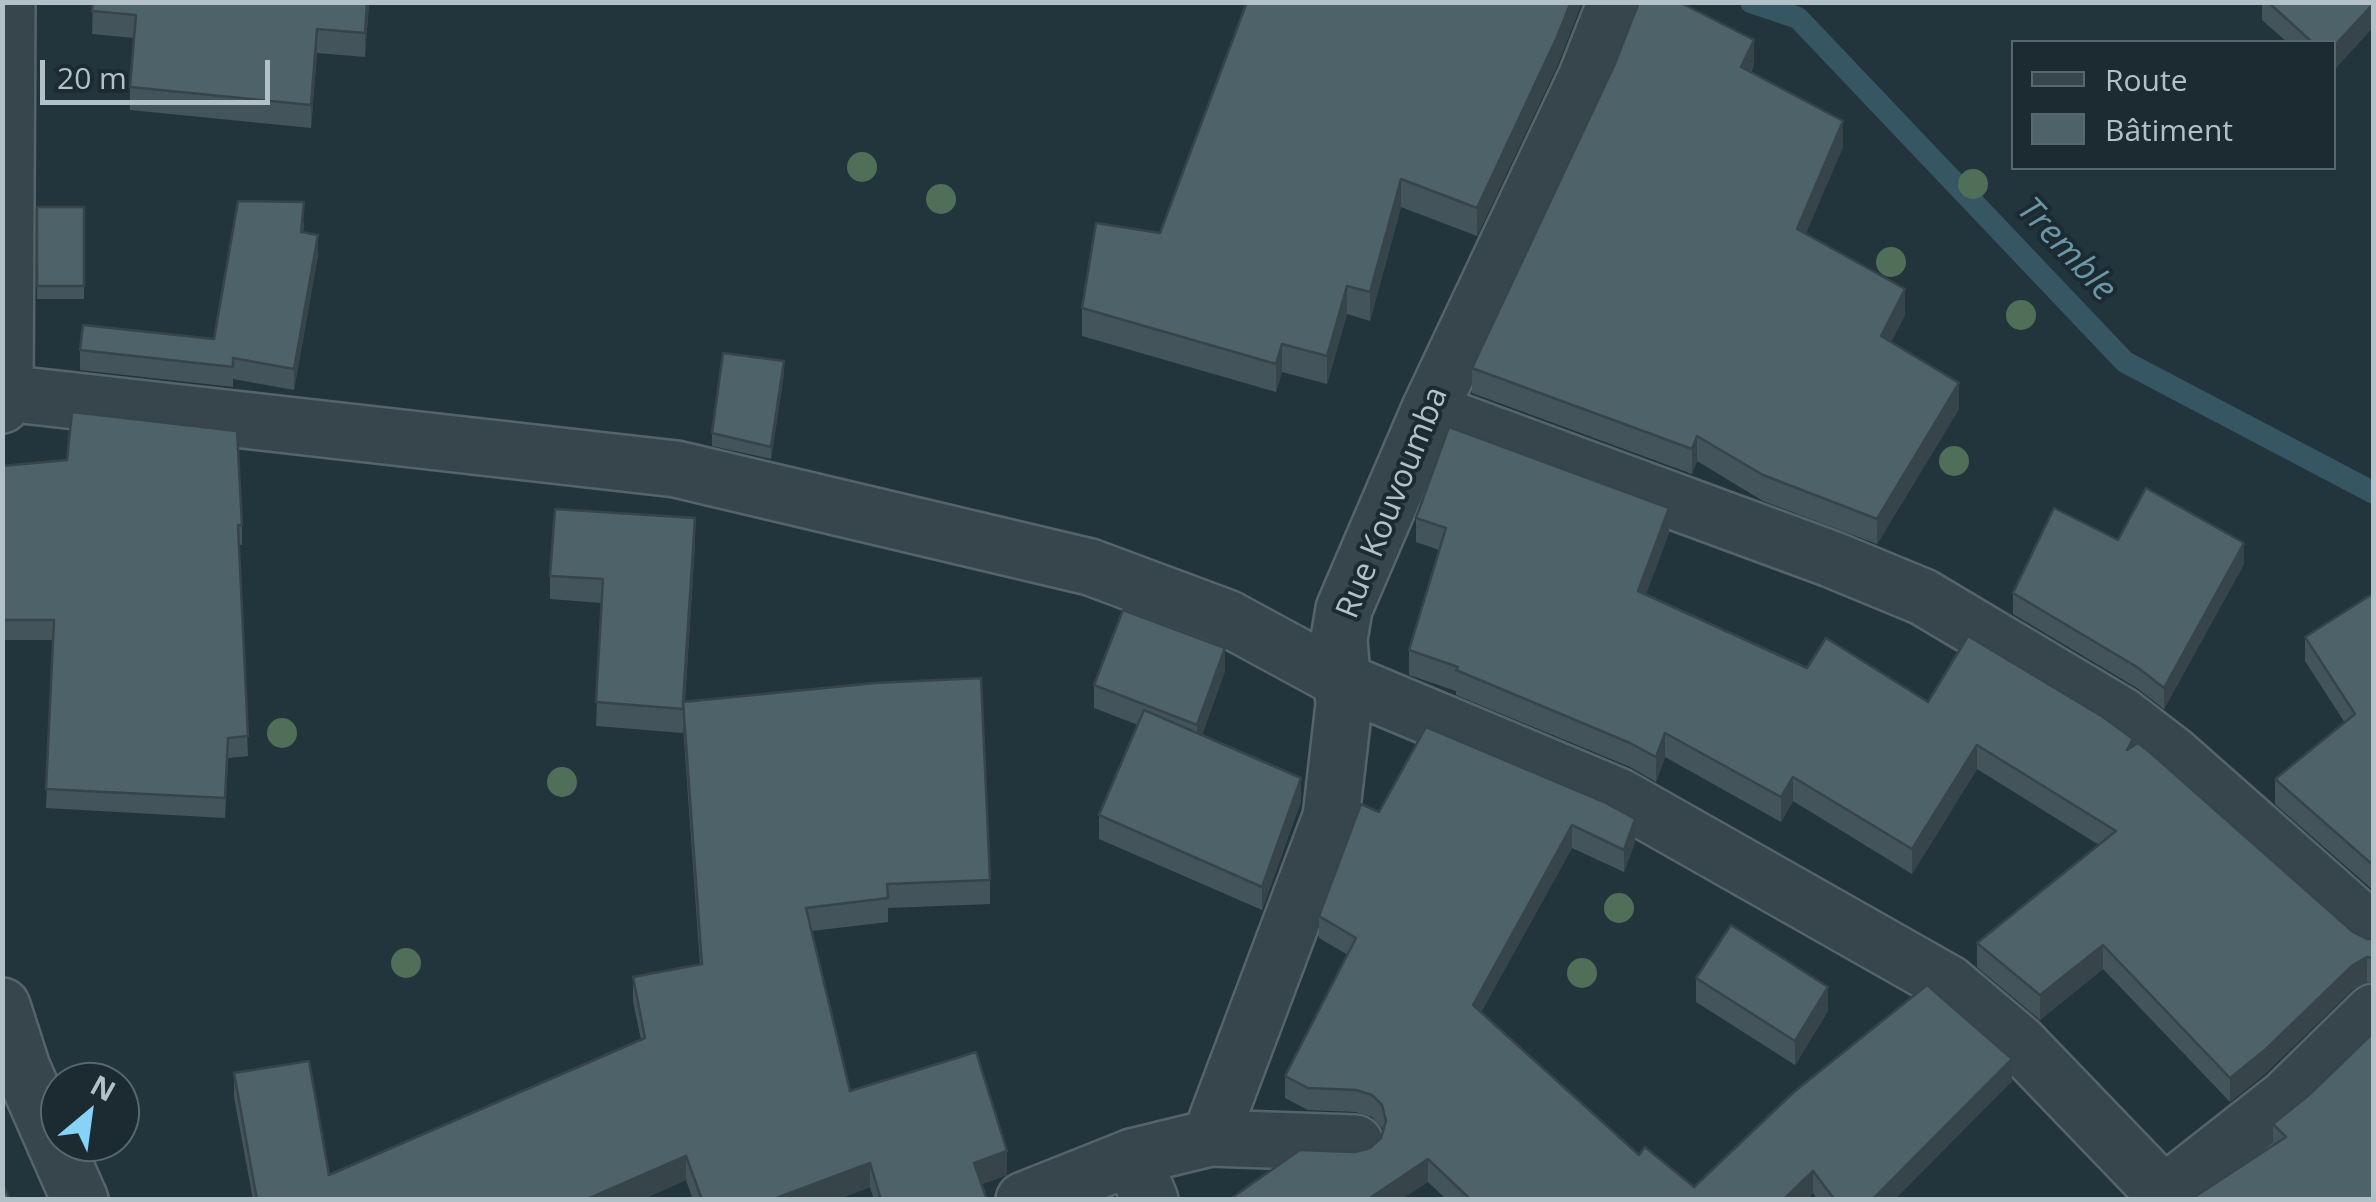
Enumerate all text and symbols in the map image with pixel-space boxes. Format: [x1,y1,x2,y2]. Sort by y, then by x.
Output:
scale bar [45,40,275,102]
legend [2011,40,2336,170]
text: 20 m [57,57,127,98]
text: Route [2105,59,2188,100]
text: Bâtiment [2105,109,2233,150]
water label: Tremble [2008,190,2124,310]
street label: Rue Kouvoumba [1329,382,1457,624]
north arrow [40,1062,140,1162]
text: N [84,1065,123,1110]

